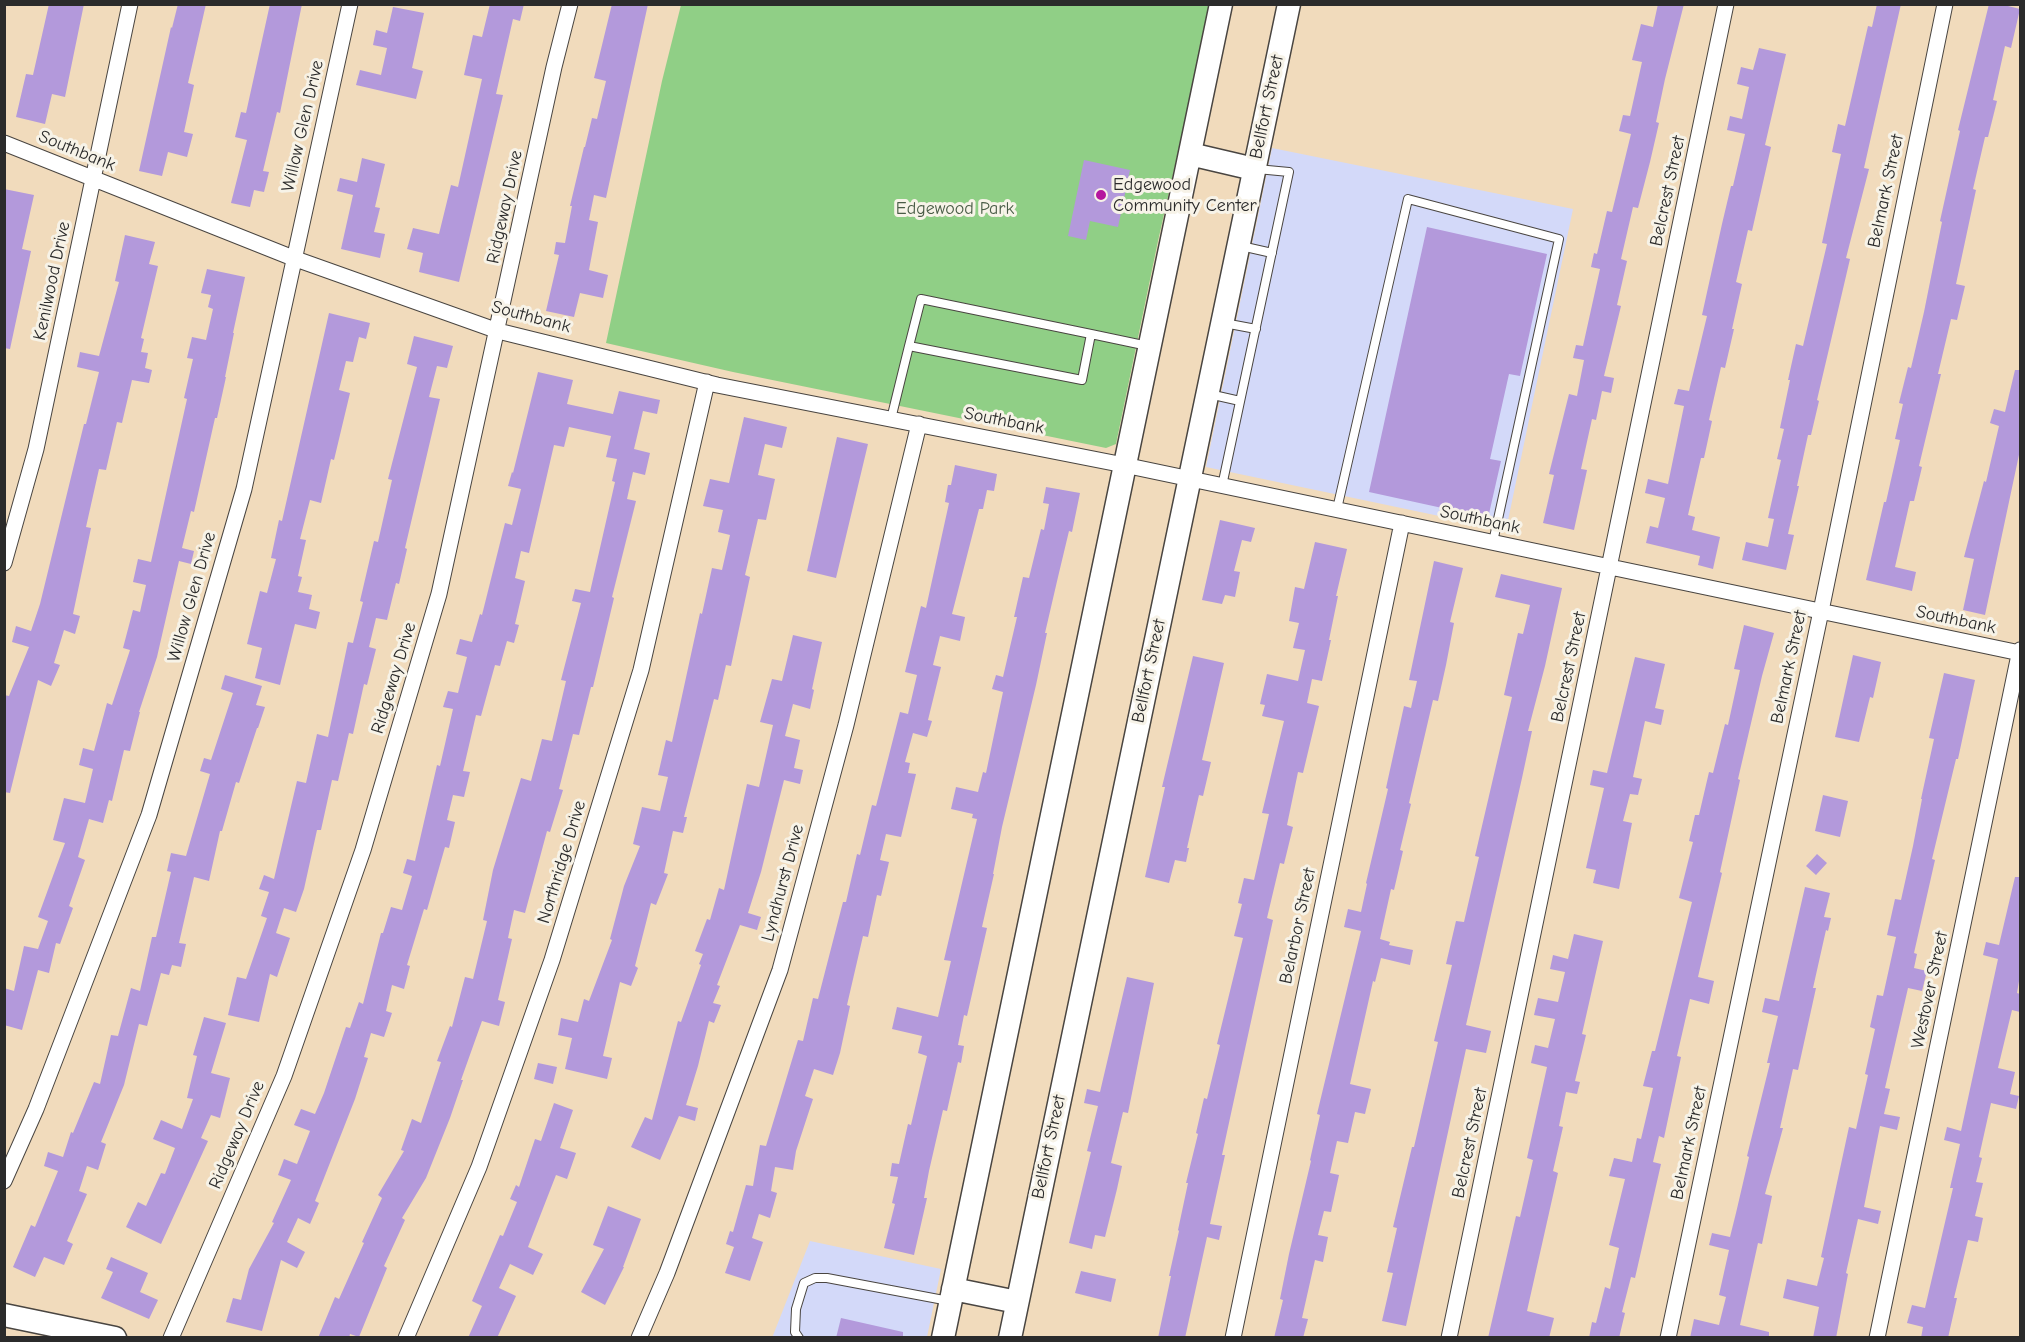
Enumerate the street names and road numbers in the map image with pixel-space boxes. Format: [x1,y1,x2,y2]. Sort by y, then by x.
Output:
street label: Bellfort Street [1245,53,1289,161]
street label: Willow Glen Drive [277,58,329,194]
street label: Southbank [35,126,119,176]
street label: Belmark Street [1863,132,1909,250]
street label: Belcrest Street [1646,134,1690,248]
street label: Ridgeway Drive [482,148,528,266]
street label: Kenilwood Drive [29,220,75,342]
street label: Southbank [489,296,573,338]
street label: Southbank [962,403,1046,439]
street label: Southbank [1438,501,1522,539]
street label: Willow Glen Drive [163,529,221,665]
street label: Southbank [1914,601,1998,639]
street label: Belmark Street [1766,608,1812,726]
street label: Belcrest Street [1547,610,1591,724]
street label: Bellfort Street [1127,617,1171,725]
street label: Ridgeway Drive [367,620,421,736]
street label: Northridge Drive [533,798,591,926]
street label: Lyndhurst Drive [757,822,809,944]
street label: Belarbor Street [1275,866,1321,986]
street label: Westover Street [1907,929,1953,1051]
street label: Ridgeway Drive [205,1078,269,1192]
street label: Belmark Street [1666,1084,1712,1202]
street label: Belcrest Street [1448,1086,1492,1200]
street label: Bellfort Street [1027,1093,1071,1201]

